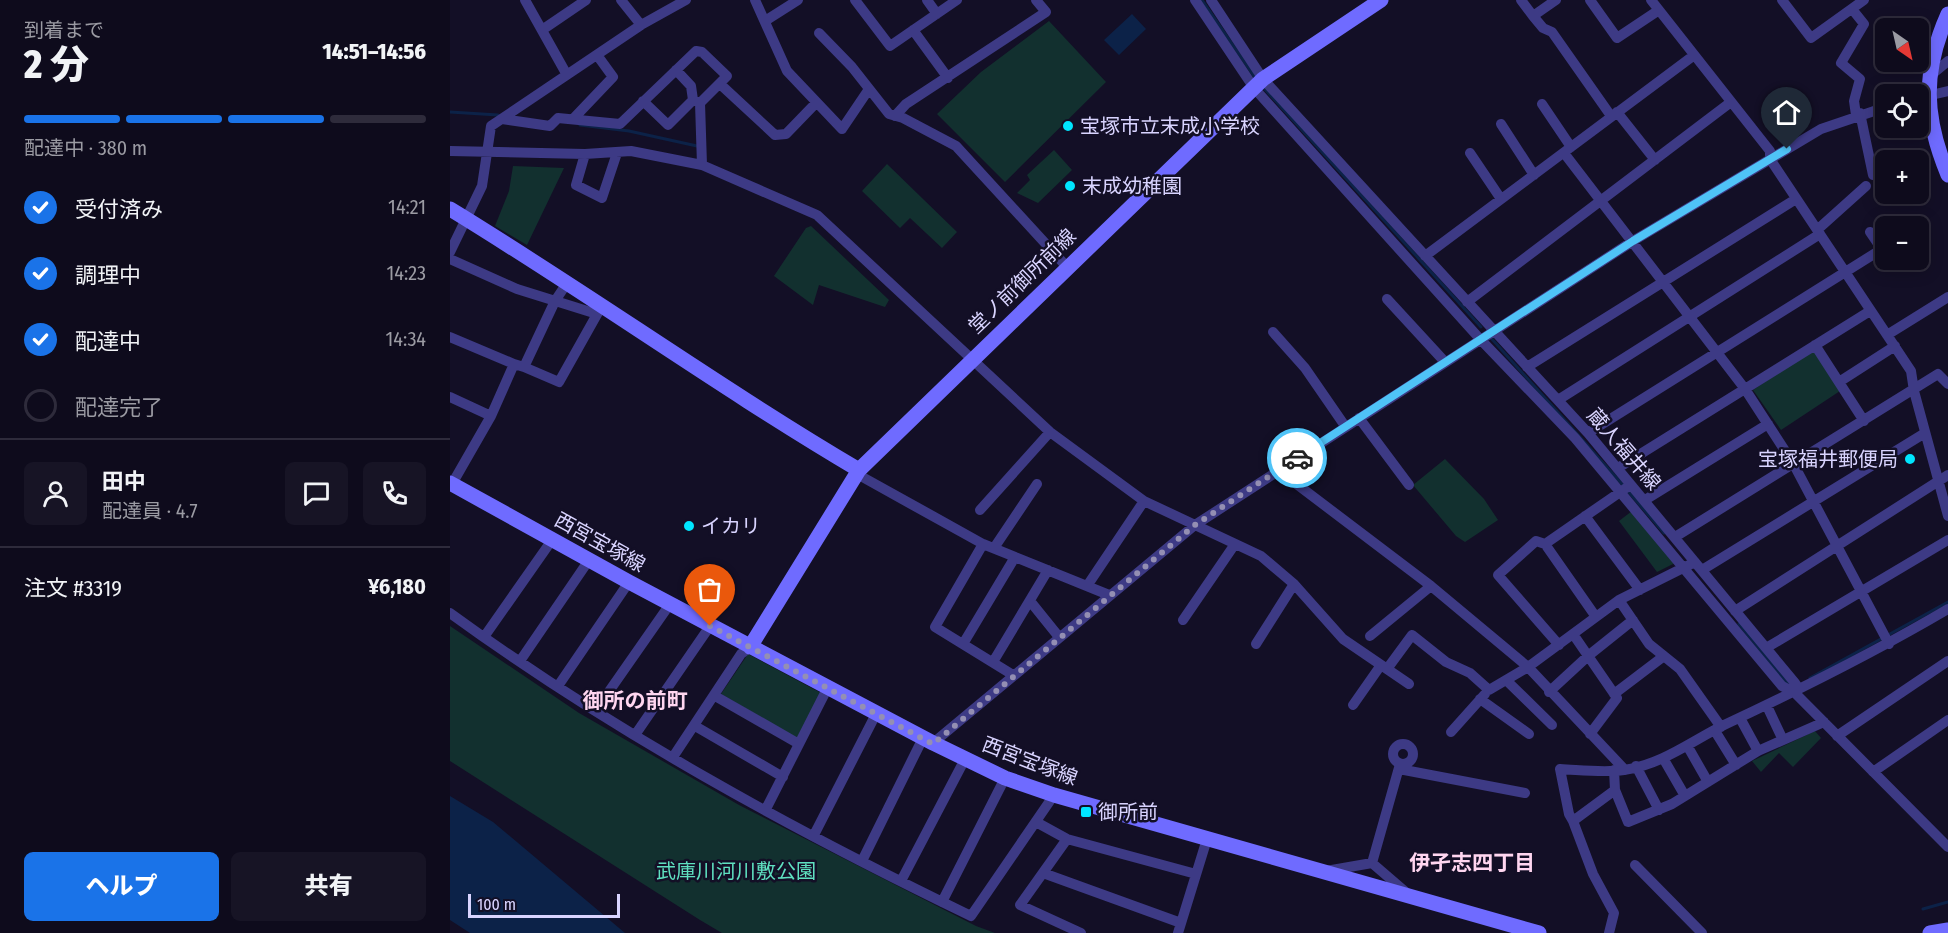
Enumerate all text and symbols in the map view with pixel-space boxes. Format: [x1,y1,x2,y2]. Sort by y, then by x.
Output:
text: 到着まで [24,18,104,42]
north arrow [1875,18,1929,72]
map controls [1875,18,1929,270]
text: 14:51–14:56 [322,38,426,65]
text: 2 分 [24,42,89,88]
button: locate [1875,84,1929,138]
pin [1761,87,1812,149]
icon: home [1770,96,1803,129]
place label: 宝塚市立末成小学校 [1080,114,1260,138]
marker: 宝塚市立末成小学校 [1061,119,1075,133]
text: 配達中 · 380 m [24,136,147,160]
button: + [1875,150,1929,204]
place label: 末成幼稚園 [1082,174,1182,198]
marker: 末成幼稚園 [1063,179,1077,193]
icon: check [24,191,57,224]
text: 14:21 [388,195,426,219]
text: 受付済み [75,196,163,223]
button: − [1875,216,1929,270]
street label: 堂ノ前御所前線 [963,224,1081,338]
icon: check [24,257,57,290]
text: 14:23 [386,261,426,285]
text: 調理中 [75,262,141,289]
icon: check [24,323,57,356]
text: 14:34 [386,327,426,351]
text: 配達中 [75,328,141,355]
text: 配達完了 [75,394,163,421]
street label: 蔵人福井線 [1582,403,1666,495]
courier [1267,428,1327,488]
icon: car [1281,442,1314,475]
place label: 宝塚福井郵便局 [1758,447,1898,471]
marker: 宝塚福井郵便局 [1903,452,1917,466]
button: person [24,462,87,525]
button: chat [285,462,348,525]
button: phone [363,462,426,525]
text: 田中 [102,468,146,495]
text: 配達員 · 4.7 [102,499,198,523]
street label: 西宮宝塚線 [550,507,650,577]
place label: イカリ [701,514,761,538]
marker: イカリ [682,519,696,533]
pin [684,564,735,626]
text: ¥6,180 [368,573,426,600]
icon: bag [693,573,726,606]
text: 注文 #3319 [24,575,122,602]
district label: 御所の前町 [583,688,688,714]
street label: 西宮宝塚線 [979,732,1081,790]
place label: 御所前 [1098,800,1158,824]
marker: 御所前 [1079,805,1093,819]
district label: 伊孑志四丁目 [1409,850,1535,876]
button: ヘルプ [24,852,219,921]
button: 共有 [231,852,426,921]
park label: 武庫川河川敷公園 [656,859,816,883]
scale bar [468,891,620,918]
text: 100 m [477,895,516,914]

